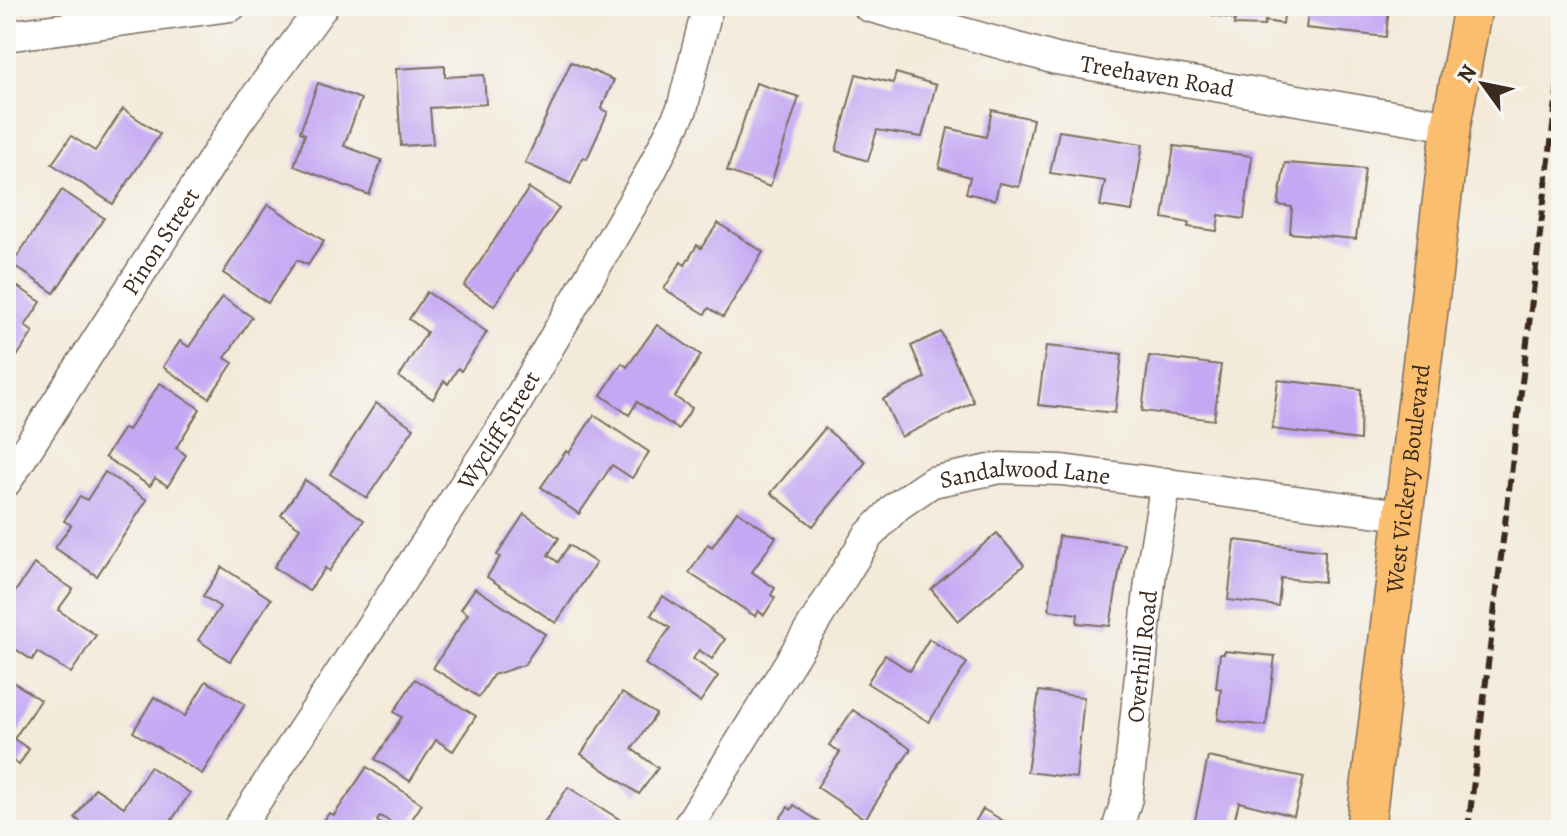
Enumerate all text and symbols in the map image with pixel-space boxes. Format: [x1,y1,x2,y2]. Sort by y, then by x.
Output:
north arrow [1443,44,1523,124]
street label: Treehaven Road [1078,47,1237,105]
text: N [1450,59,1484,89]
street label: Pinon Street [114,181,207,301]
street label: West Vickery Boulevard [1378,362,1438,596]
street label: Wycliff Street [449,365,548,496]
street label: Sandalwood Lane [937,452,1112,496]
street label: Overhill Road [1119,588,1165,724]

